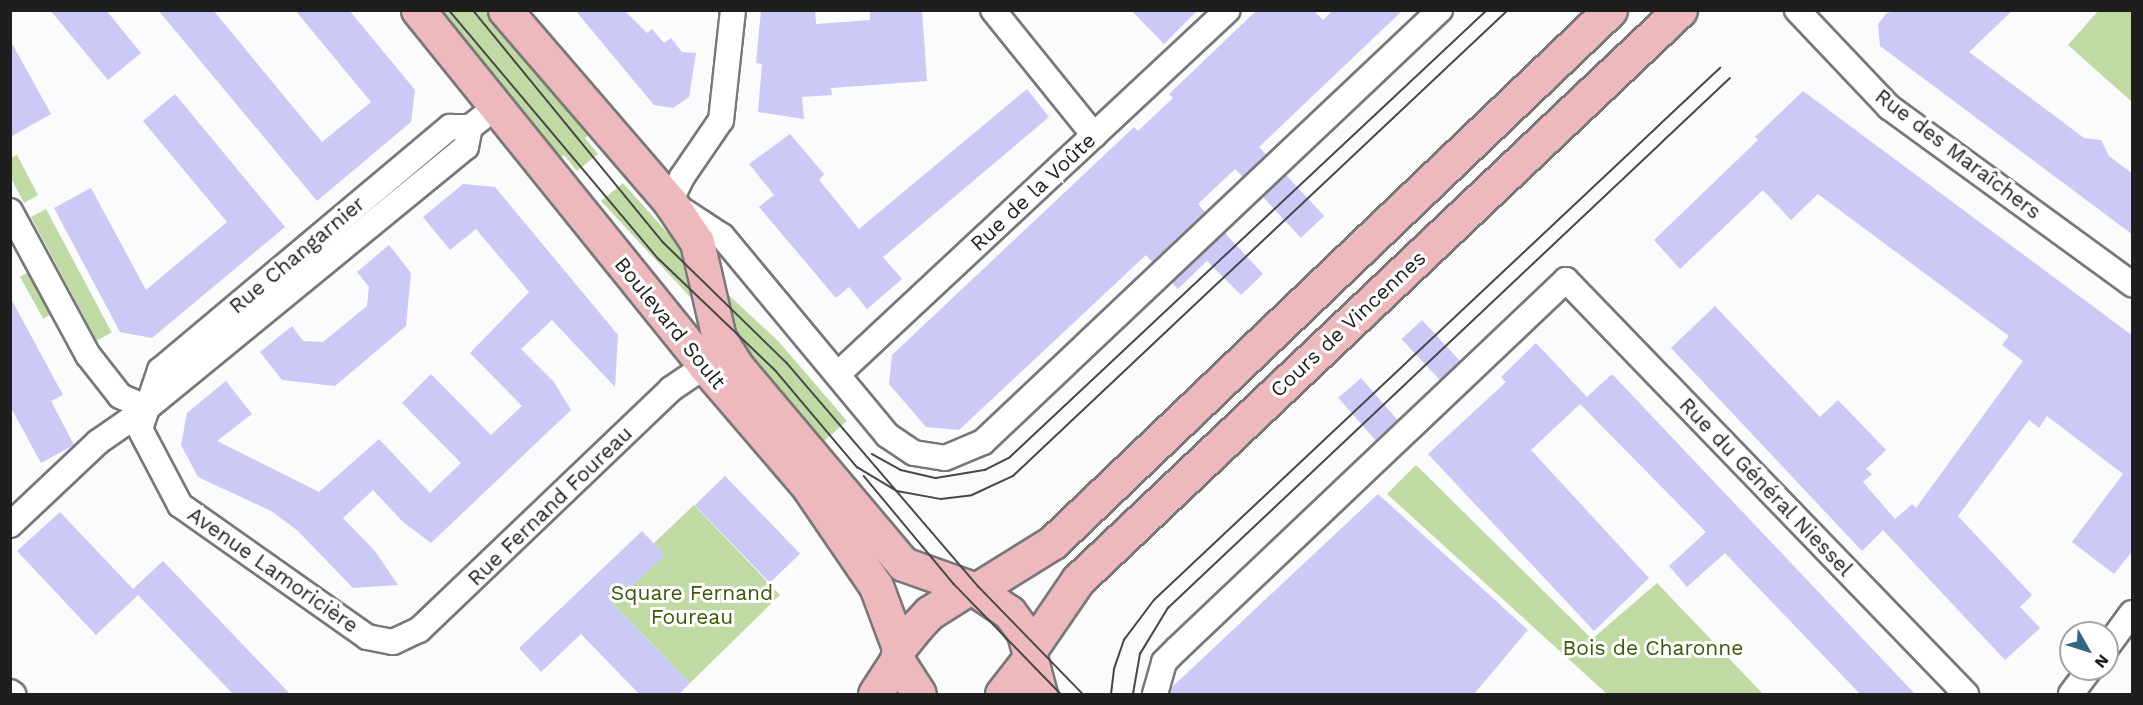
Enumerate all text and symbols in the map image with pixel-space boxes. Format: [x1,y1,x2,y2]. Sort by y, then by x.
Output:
street label: Rue des Maraîchers [1870,83,2046,225]
street label: Rue de la Voûte [965,127,1101,257]
street label: Rue Changarnier [224,191,370,319]
street label: Cours de Vincennes [1265,245,1431,403]
street label: Boulevard Soult [609,252,731,394]
street label: Rue du Général Niessel [1674,392,1858,582]
street label: Rue Fernand Foureau [463,421,637,591]
street label: Avenue Lamoricière [183,502,363,638]
park label: Square Fernand Foureau [611,580,773,630]
north arrow [2059,621,2119,681]
park label: Bois de Charonne [1563,635,1743,661]
text: N [2091,651,2113,672]

